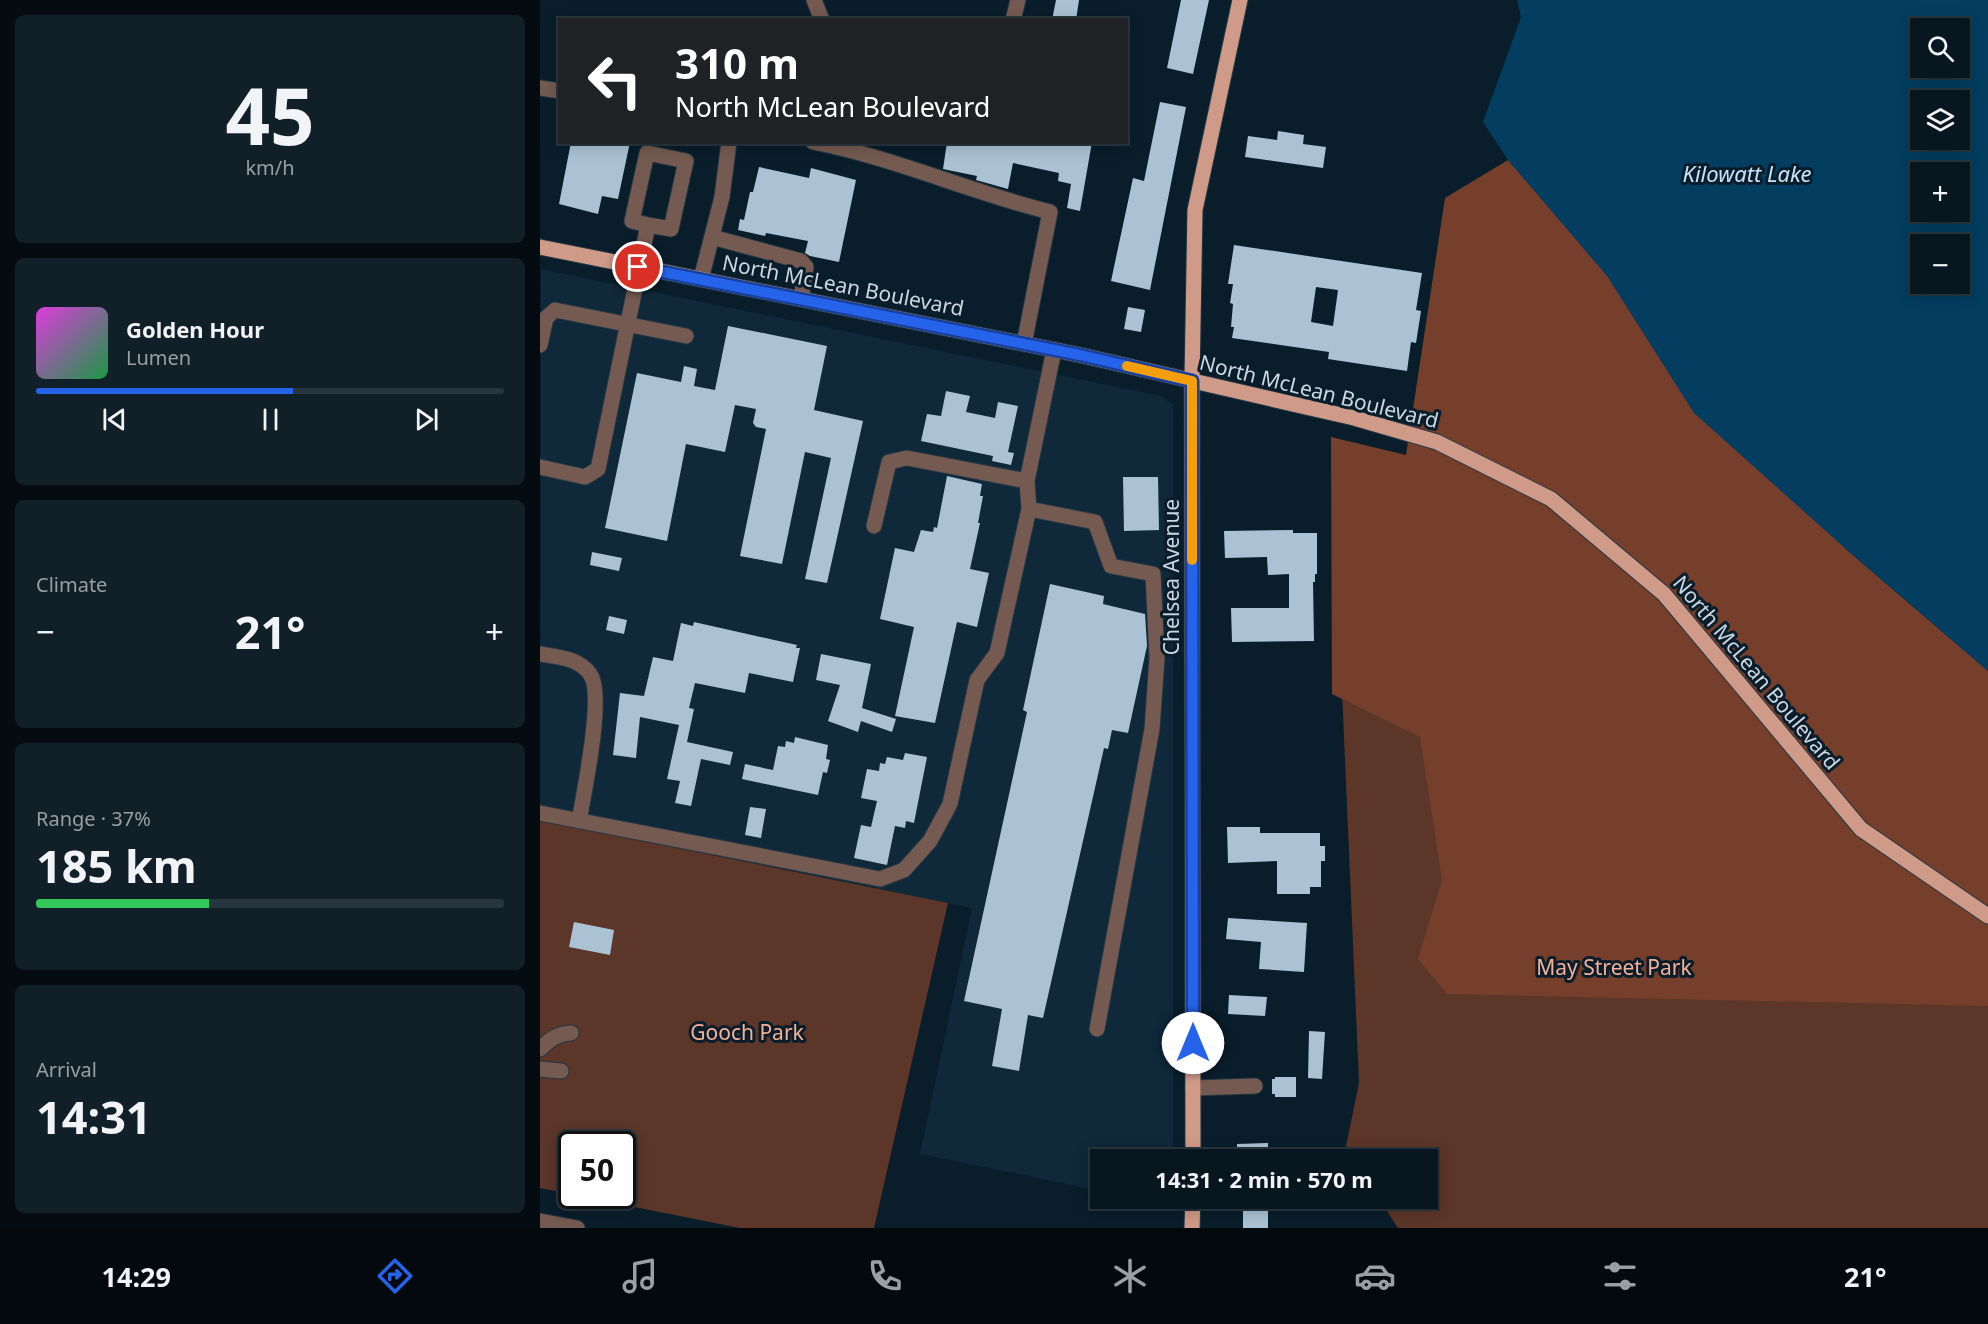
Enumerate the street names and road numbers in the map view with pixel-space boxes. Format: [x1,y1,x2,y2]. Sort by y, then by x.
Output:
street label: North McLean Boulevard [720,248,966,322]
street label: North McLean Boulevard [1197,348,1442,434]
street label: Chelsea Avenue [1157,499,1185,655]
street label: North McLean Boulevard [1667,569,1846,775]

